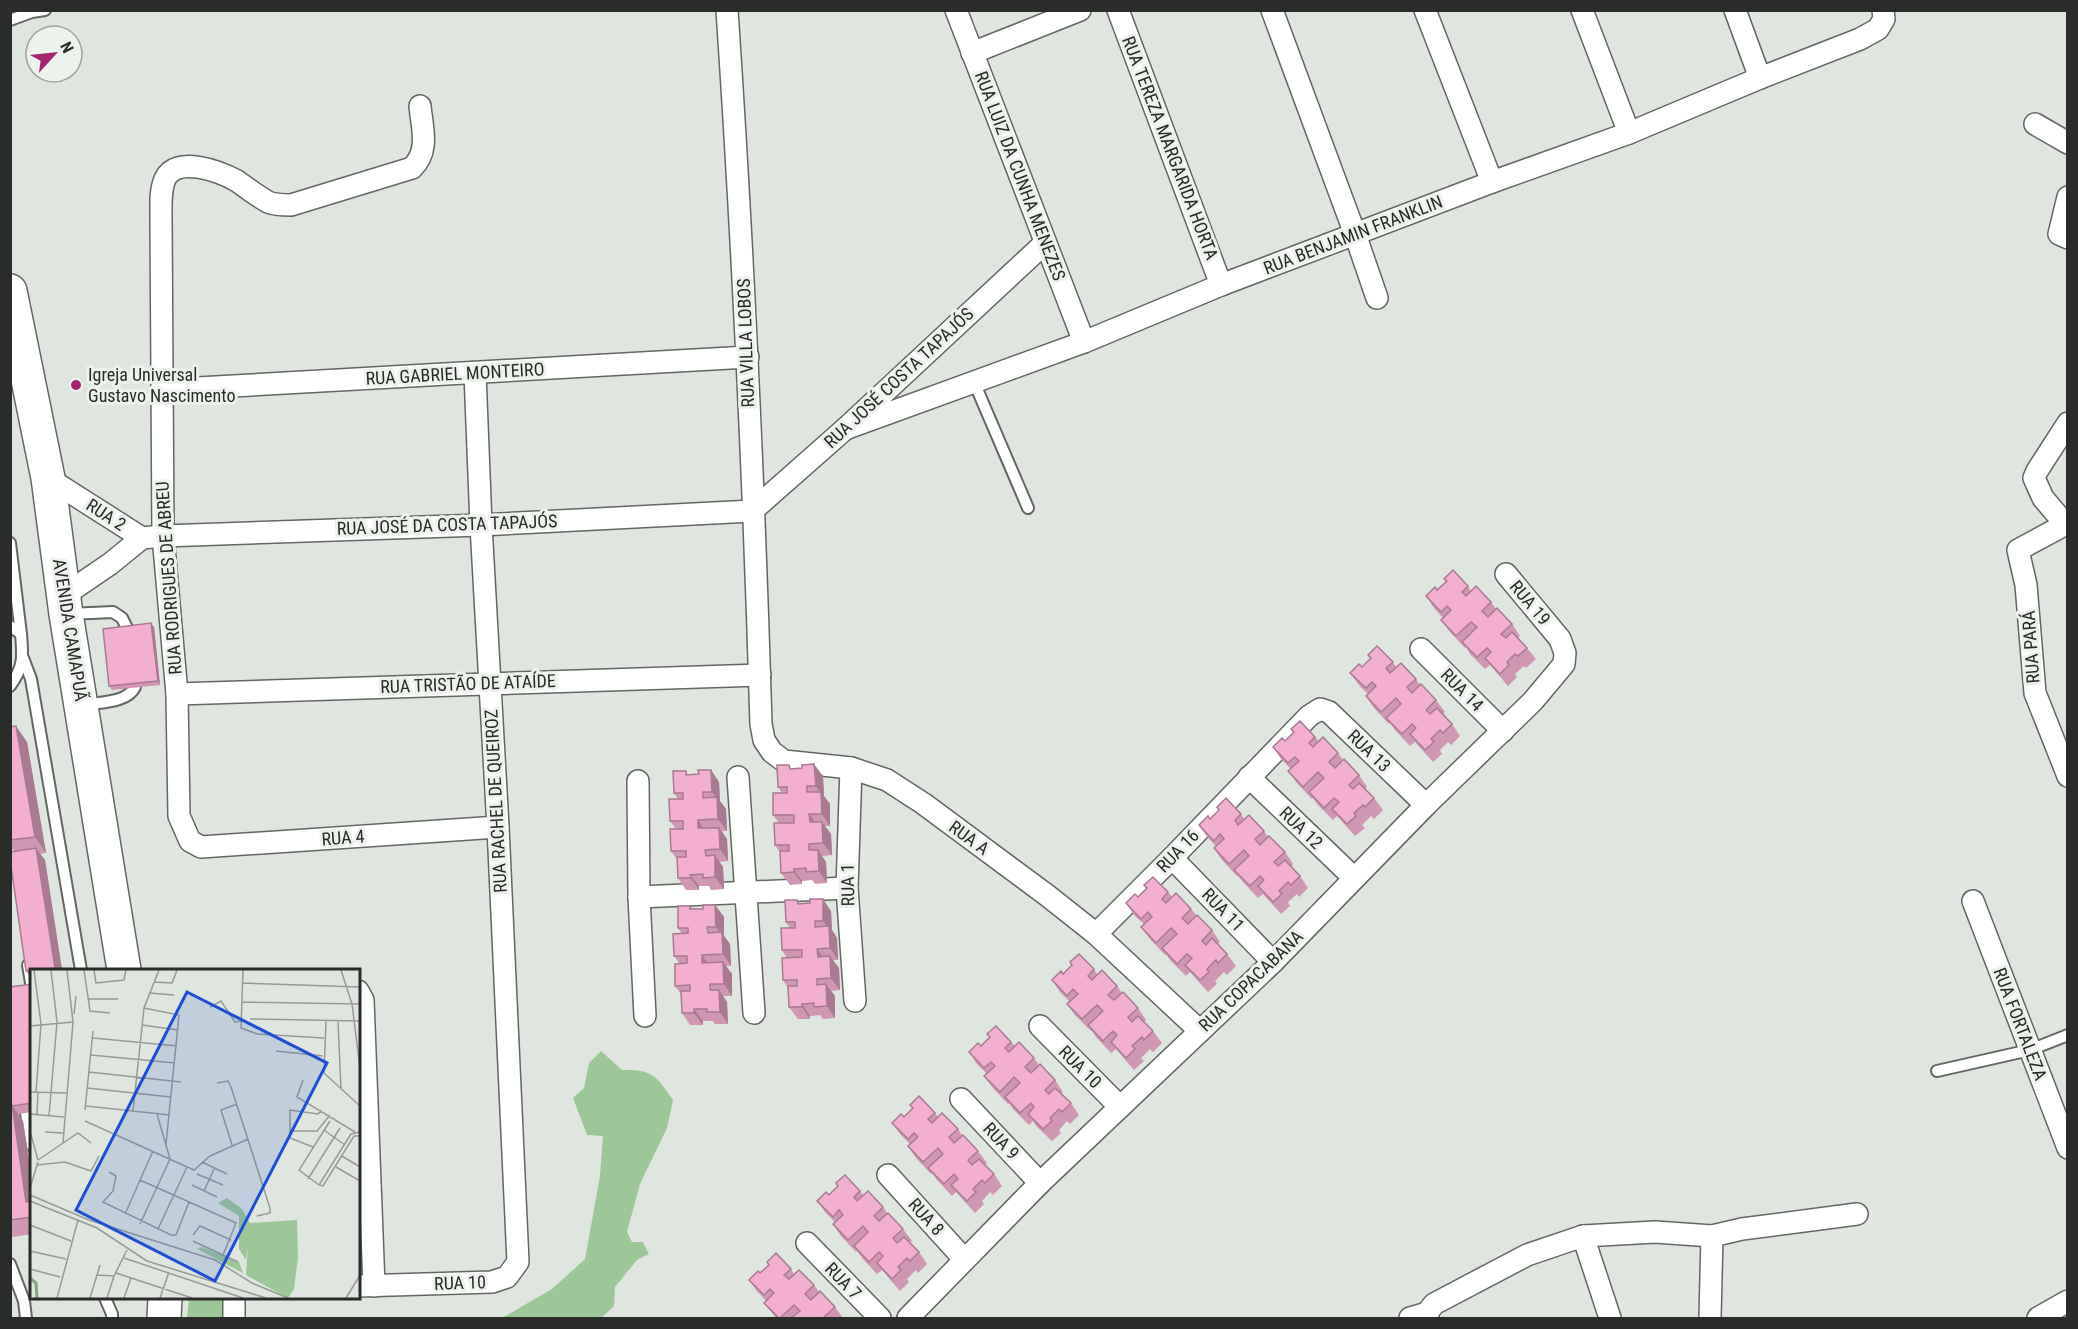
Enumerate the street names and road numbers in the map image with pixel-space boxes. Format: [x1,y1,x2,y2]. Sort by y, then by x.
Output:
street label: RUA TEREZA MARGARIDA HORTA [1118,33,1223,263]
street label: RUA LUIZ DA CUNHA MENEZES [971,68,1070,283]
street label: RUA BENJAMIN FRANKLIN [1260,191,1445,278]
street label: RUA VILLA LOBOS [733,278,758,408]
street label: RUA JOSÉ COSTA TAPAJÓS [820,303,978,452]
street label: RUA GABRIEL MONTEIRO [365,358,545,389]
street label: RUA RODRIGUES DE ABREU [151,481,186,676]
street label: RUA 2 [83,494,130,535]
street label: RUA JOSÉ DA COSTA TAPAJÓS [336,510,558,539]
street label: AVENIDA CAMAPUÃ [49,557,92,703]
street label: RUA 19 [1506,576,1555,629]
street label: RUA PARÁ [2017,609,2044,684]
street label: RUA 14 [1437,664,1488,715]
street label: RUA TRISTÃO DE ATAÍDE [380,670,556,697]
street label: RUA RACHEL DE QUEIROZ [480,709,511,894]
street label: RUA 13 [1343,725,1395,776]
street label: RUA 12 [1275,802,1327,853]
street label: RUA A [945,816,994,859]
street label: RUA 16 [1152,825,1203,877]
street label: RUA 4 [321,826,365,849]
street label: RUA 1 [837,863,858,907]
street label: RUA 11 [1198,884,1249,936]
street label: RUA COPACABANA [1194,925,1307,1036]
street label: RUA FORTALEZA [1989,965,2052,1084]
street label: RUA 10 [1055,1041,1106,1092]
street label: RUA 9 [979,1118,1024,1163]
street label: RUA 8 [904,1194,949,1240]
street label: RUA 7 [821,1258,866,1303]
street label: RUA 10 [434,1271,486,1294]

